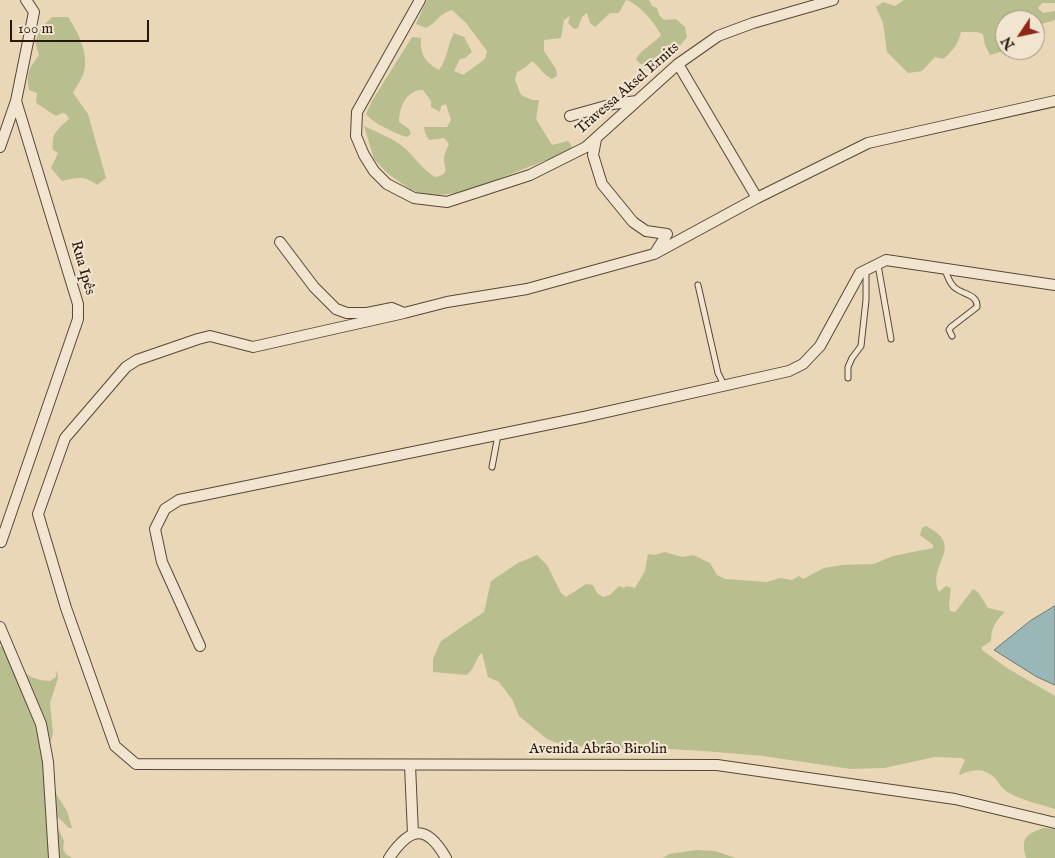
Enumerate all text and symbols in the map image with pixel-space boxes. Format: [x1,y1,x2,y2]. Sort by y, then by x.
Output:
scale bar [12,10,151,42]
north arrow [995,10,1045,60]
text: 100 m [18,19,53,38]
text: N [998,33,1019,53]
street label: Travessa Aksel Ernits [573,39,683,139]
street label: Rua Ipês [66,239,98,297]
street label: Avenida Abrão Birolin [529,741,667,759]

